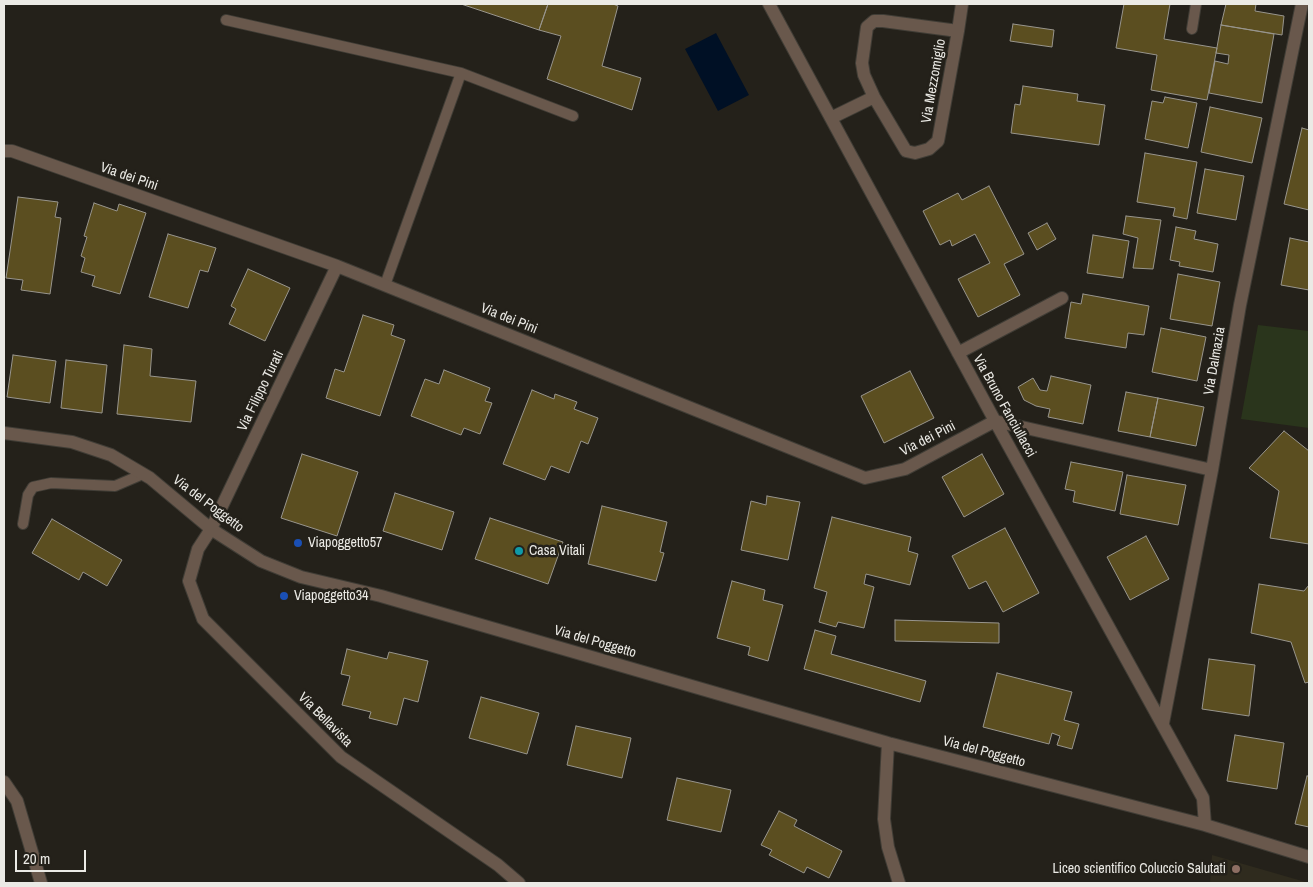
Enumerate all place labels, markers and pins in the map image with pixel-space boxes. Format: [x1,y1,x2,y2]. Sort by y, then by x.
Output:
place label: Viapoggetto57 [308,535,382,551]
marker: Viapoggetto57 [292,537,304,549]
place label: Casa Vitali [529,543,585,559]
marker: Casa Vitali [513,545,525,557]
place label: Viapoggetto34 [294,588,368,604]
marker: Viapoggetto34 [278,590,290,602]
place label: Liceo scientifico Coluccio Salutati [1052,861,1226,877]
marker: Liceo scientifico Coluccio Salutati [1230,863,1242,875]

